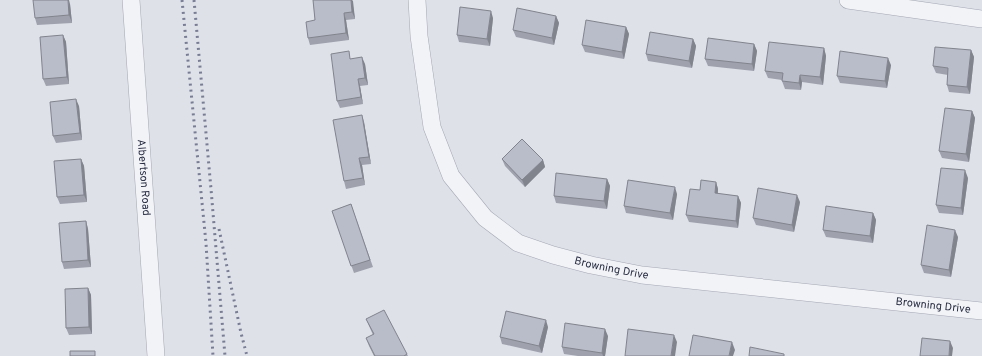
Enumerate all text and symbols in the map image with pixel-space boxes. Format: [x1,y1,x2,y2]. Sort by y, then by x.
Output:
street label: Albertson Road [134,139,153,216]
street label: Browning Drive [573,254,649,283]
street label: Browning Drive [895,295,971,317]

